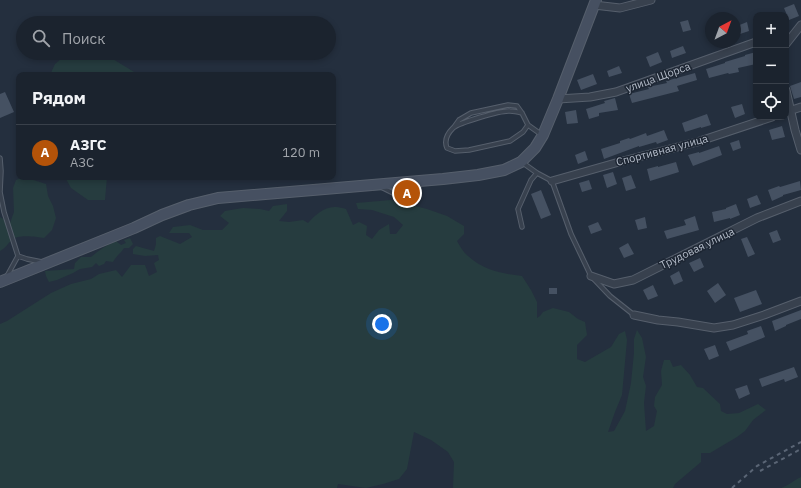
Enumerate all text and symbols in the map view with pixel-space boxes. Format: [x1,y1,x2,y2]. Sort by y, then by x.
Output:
north arrow [705,12,741,48]
map controls [753,12,789,120]
button: + [753,12,789,48]
search box [16,16,336,60]
icon: search [30,27,52,49]
text: Поиск [62,29,105,48]
button: − [753,48,789,84]
street label: улица Щорса [624,59,692,95]
button: locate [753,84,789,120]
text: Рядом [32,87,86,109]
street label: Спортивная улица [614,131,710,169]
text: АЗГС [70,135,107,154]
text: A [41,144,49,161]
text: 120 m [282,144,320,161]
text: АЗС [70,154,94,171]
pin: A [394,178,420,208]
street label: Трудовая улица [658,224,737,272]
your location [372,314,392,334]

